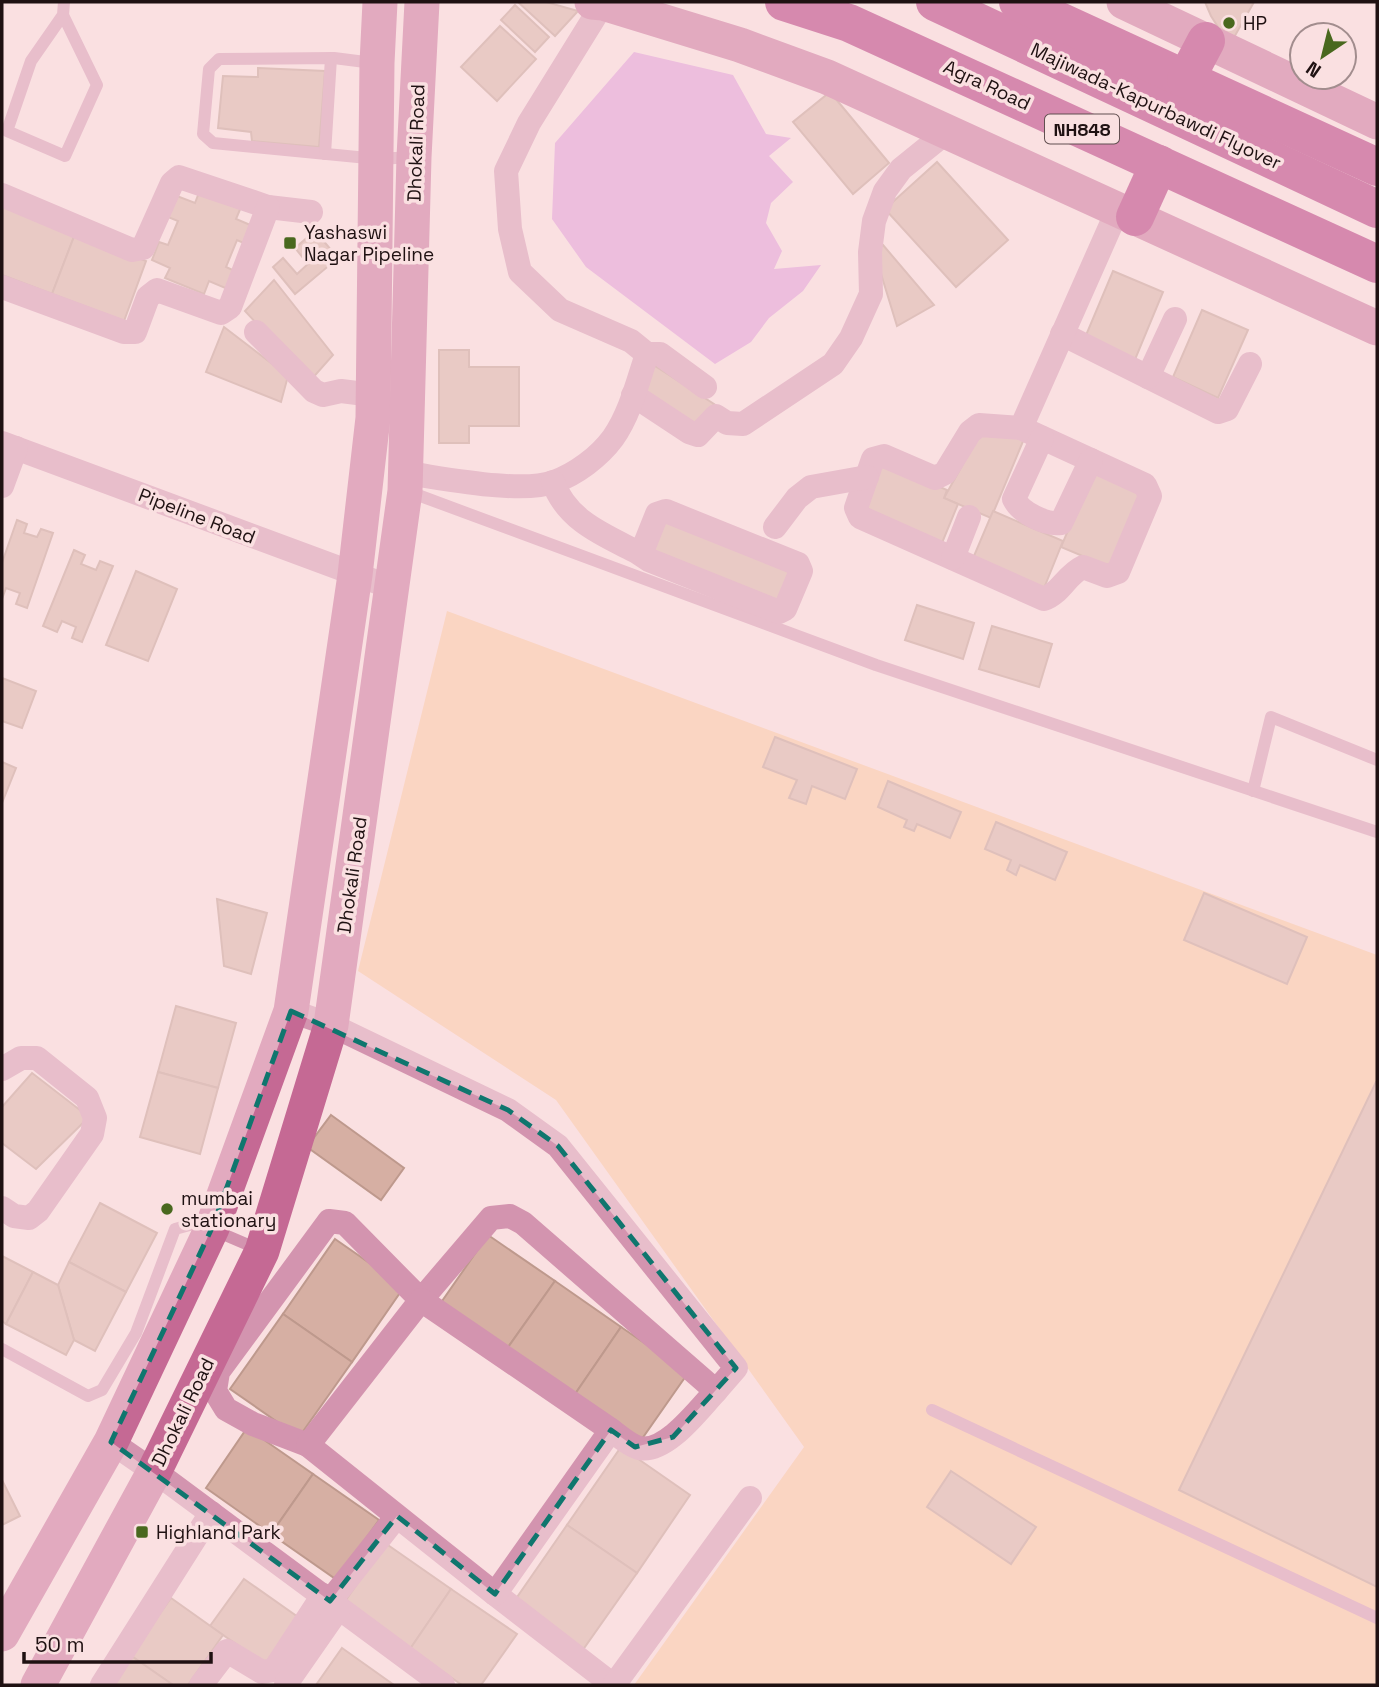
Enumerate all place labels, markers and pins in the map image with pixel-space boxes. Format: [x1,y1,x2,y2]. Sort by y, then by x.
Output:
place label: HP [1243,11,1267,36]
marker: HP [1221,15,1237,31]
place label: Yashaswi Nagar Pipeline [304,220,434,267]
marker: Yashaswi Nagar Pipeline [282,235,298,251]
place label: mumbai stationary [181,1186,276,1233]
marker: mumbai stationary [159,1201,175,1217]
place label: Highland Park [156,1520,281,1545]
marker: Highland Park [134,1524,150,1540]

